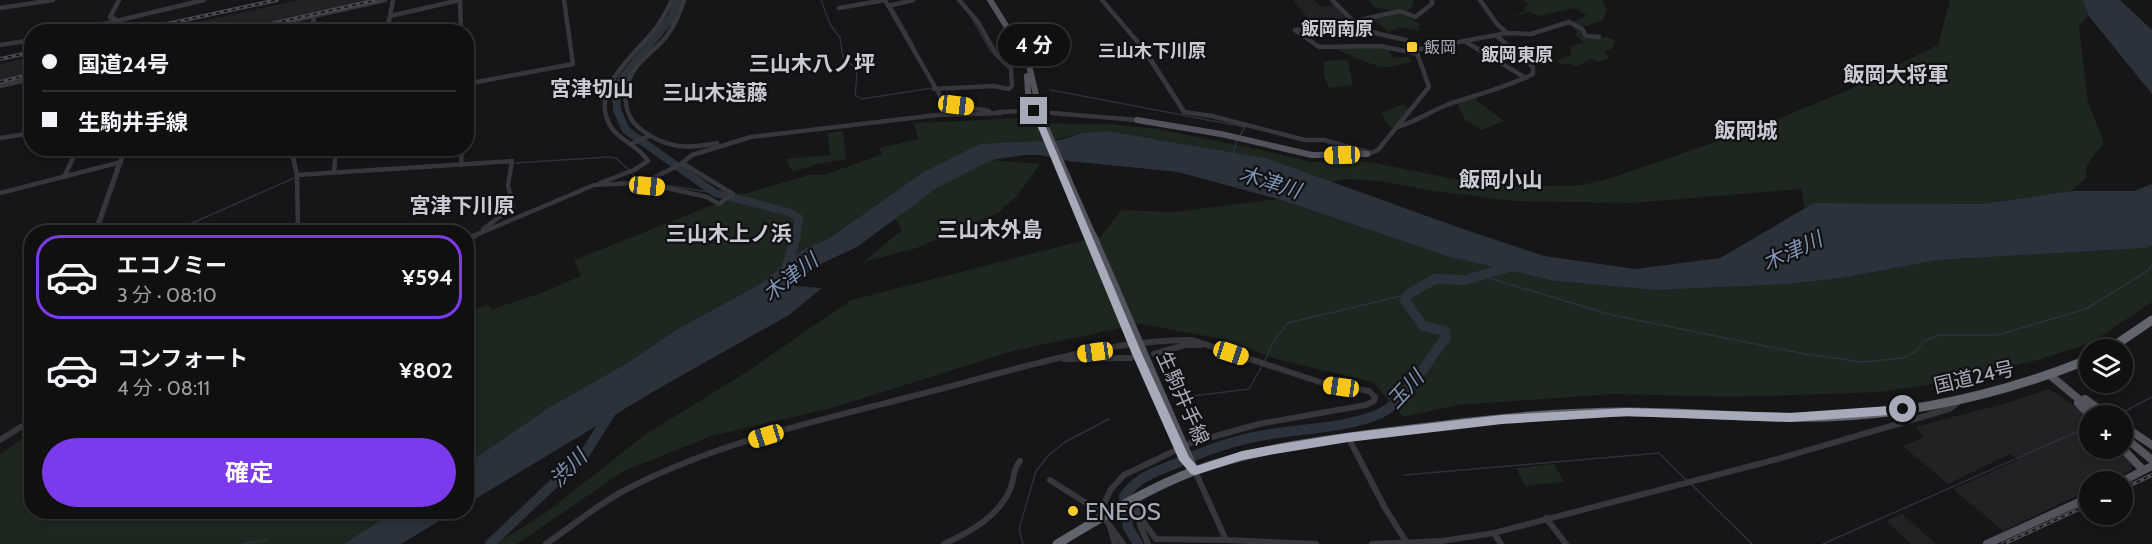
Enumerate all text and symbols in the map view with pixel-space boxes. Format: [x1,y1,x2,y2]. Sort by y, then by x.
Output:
district label: 飯岡南原 [1301,18,1373,40]
callout: 4 分 [998,24,1070,66]
text: 4 分 [1016,33,1052,57]
place label: 飯岡 [1424,38,1456,57]
district label: 三山木下川原 [1098,40,1206,62]
marker: 飯岡 [1405,40,1419,54]
district label: 飯岡東原 [1481,44,1553,66]
text: 国道24号 [78,51,169,78]
district label: 三山木八ノ坪 [749,51,875,76]
district label: 飯岡大将軍 [1843,62,1949,87]
district label: 宮津切山 [550,76,634,101]
district label: 三山木遠藤 [663,80,768,105]
car [937,94,975,116]
route end [1020,97,1047,124]
text: 生駒井手線 [78,109,188,136]
district label: 飯岡城 [1714,118,1778,143]
car [1324,145,1360,165]
water label: 木津川 [1236,161,1306,204]
district label: 飯岡小山 [1458,167,1543,192]
car [628,175,666,197]
district label: 宮津下川原 [410,193,515,218]
district label: 三山木外島 [938,217,1043,242]
district label: 三山木上ノ浜 [666,221,792,246]
water label: 木津川 [1758,226,1828,276]
water label: 木津川 [757,247,824,306]
icon: car [45,250,99,304]
text: エコノミー [117,252,227,279]
text: ¥594 [402,264,453,291]
text: 3 分 · 08:10 [117,283,217,307]
car [1211,339,1251,367]
map controls [2079,339,2133,525]
button: layers [2079,339,2133,393]
car [1076,341,1114,363]
icon: car [45,343,99,397]
text: コンフォート [117,345,248,372]
street label: 生駒井手線 [1152,347,1214,449]
street label: 国道24号 [1931,356,2017,398]
text: ¥802 [399,357,453,384]
water label: 玉川 [1382,364,1430,413]
text: 4 分 · 08:11 [117,376,210,400]
car [1322,376,1360,398]
route start [1889,395,1916,422]
button: + [2079,405,2133,459]
car [746,422,786,450]
button: 確定 [42,438,456,507]
water label: 渋川 [544,443,593,492]
button: − [2079,471,2133,525]
place label: ENEOS [1085,497,1161,526]
marker: ENEOS [1066,504,1080,518]

